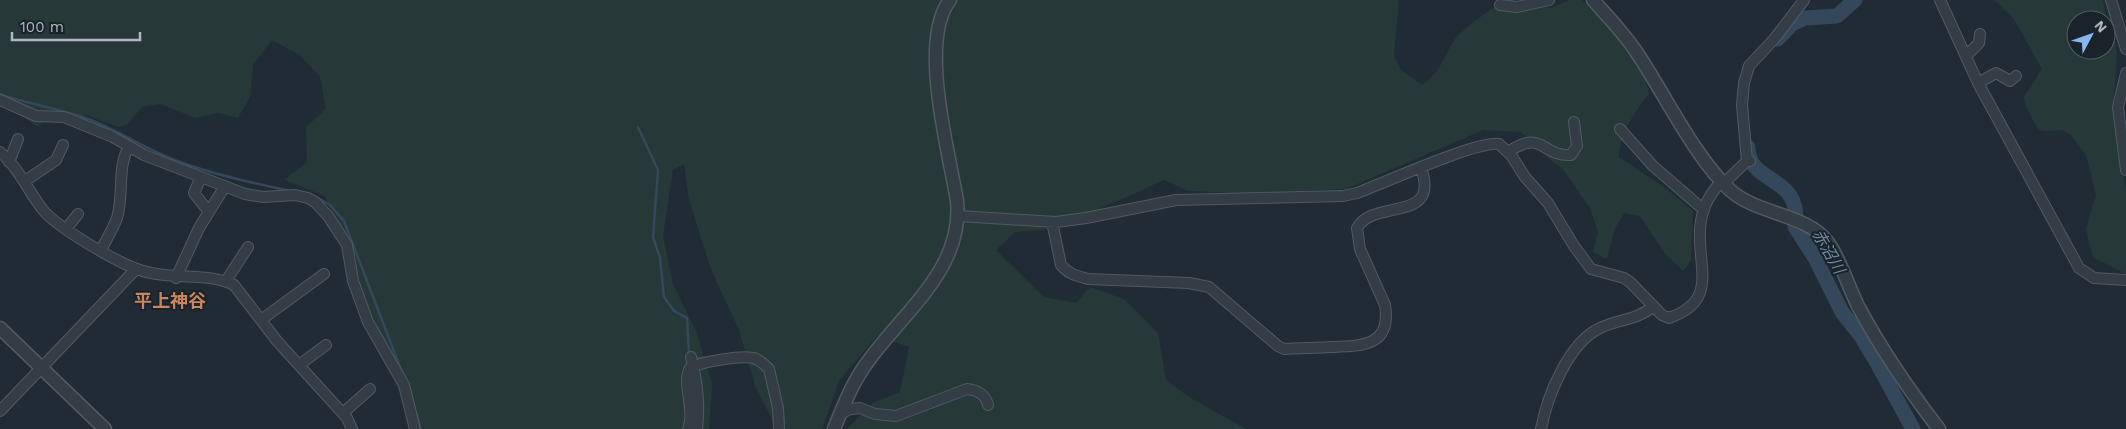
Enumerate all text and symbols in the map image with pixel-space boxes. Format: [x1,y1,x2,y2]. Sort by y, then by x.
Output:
scale bar [12,10,140,42]
north arrow [2066,10,2116,60]
text: N [2091,17,2110,36]
text: 100 m [20,18,64,36]
water label: 赤沼川 [1808,226,1850,279]
district label: 平上神谷 [134,290,206,311]

